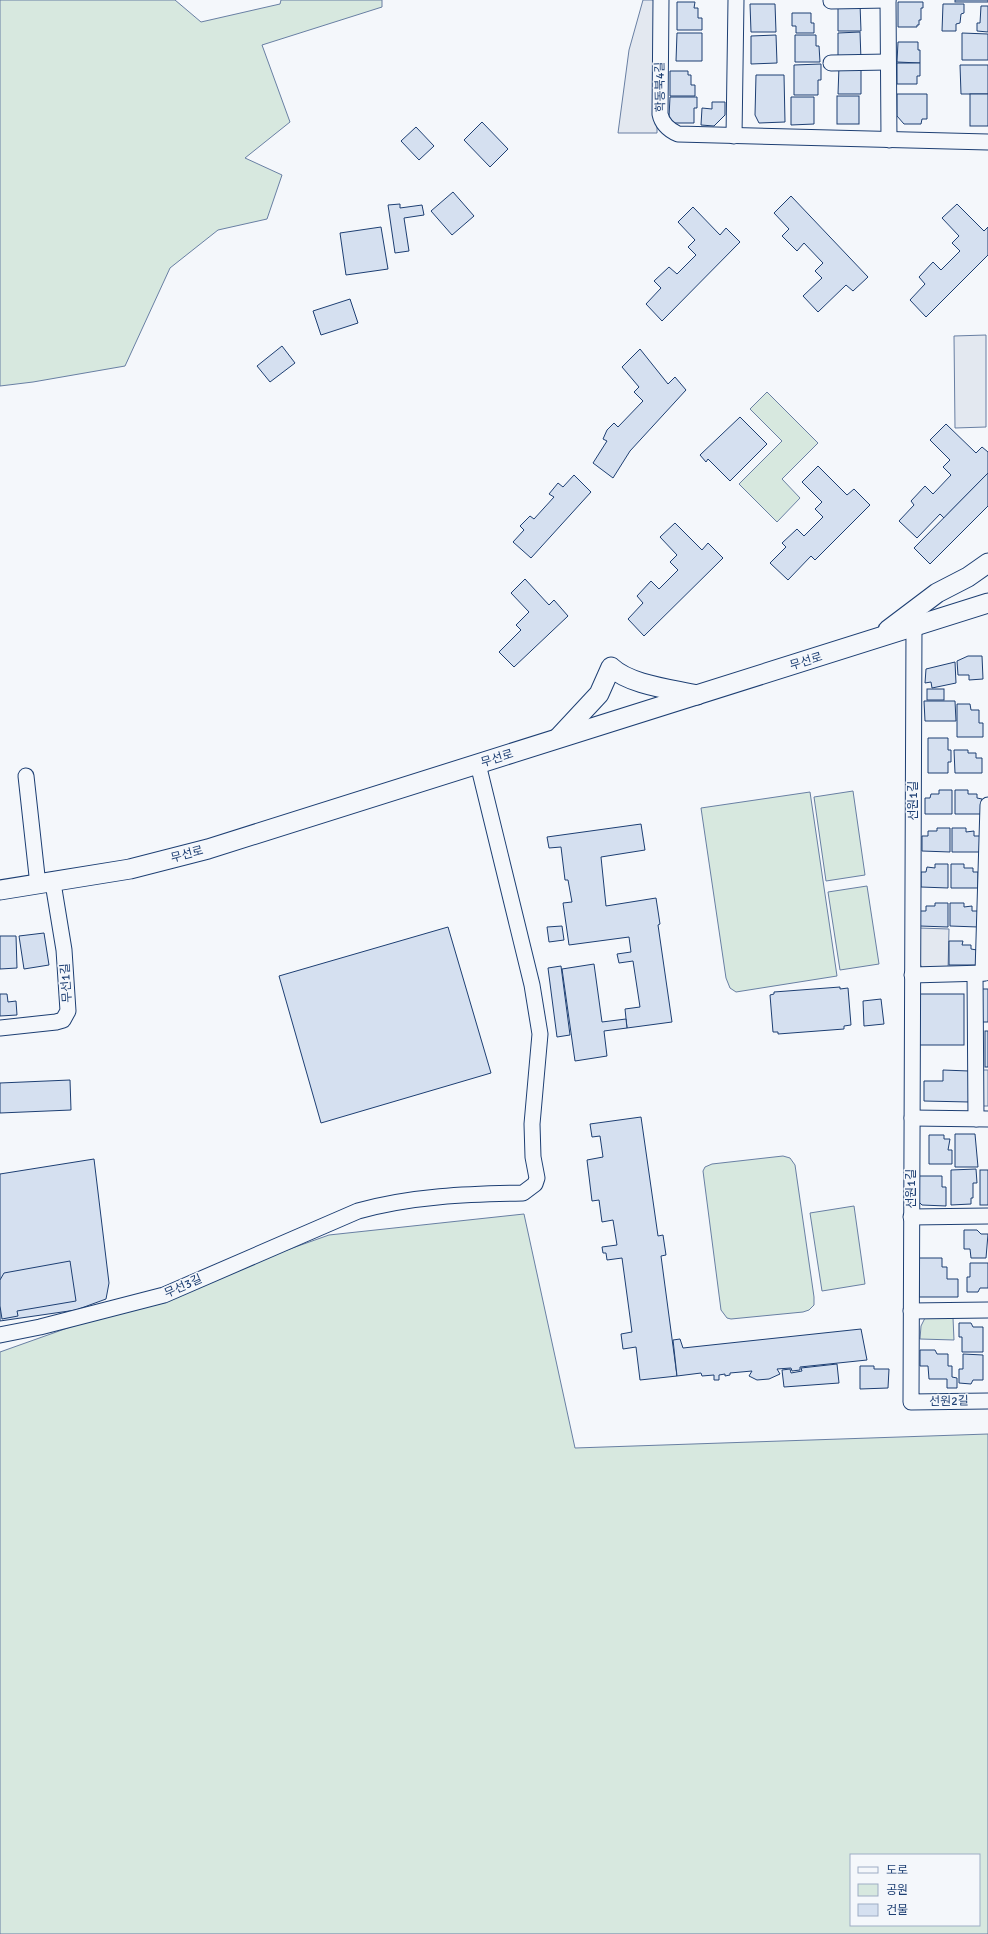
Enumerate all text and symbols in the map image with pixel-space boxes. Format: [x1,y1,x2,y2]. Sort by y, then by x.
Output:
street label: 학동북4길 [653,62,668,112]
street label: 무선로 [788,649,824,673]
street label: 무선로 [479,746,515,770]
street label: 선원1길 [906,781,921,821]
street label: 무선로 [169,843,205,866]
street label: 무선1길 [58,963,75,1003]
street label: 선원1길 [904,1169,919,1209]
street label: 무선3길 [162,1272,204,1301]
street label: 선원2길 [929,1394,969,1409]
legend [850,1854,980,1926]
text: 도로 [886,1863,908,1878]
text: 공원 [886,1883,908,1898]
text: 건물 [886,1903,908,1918]

